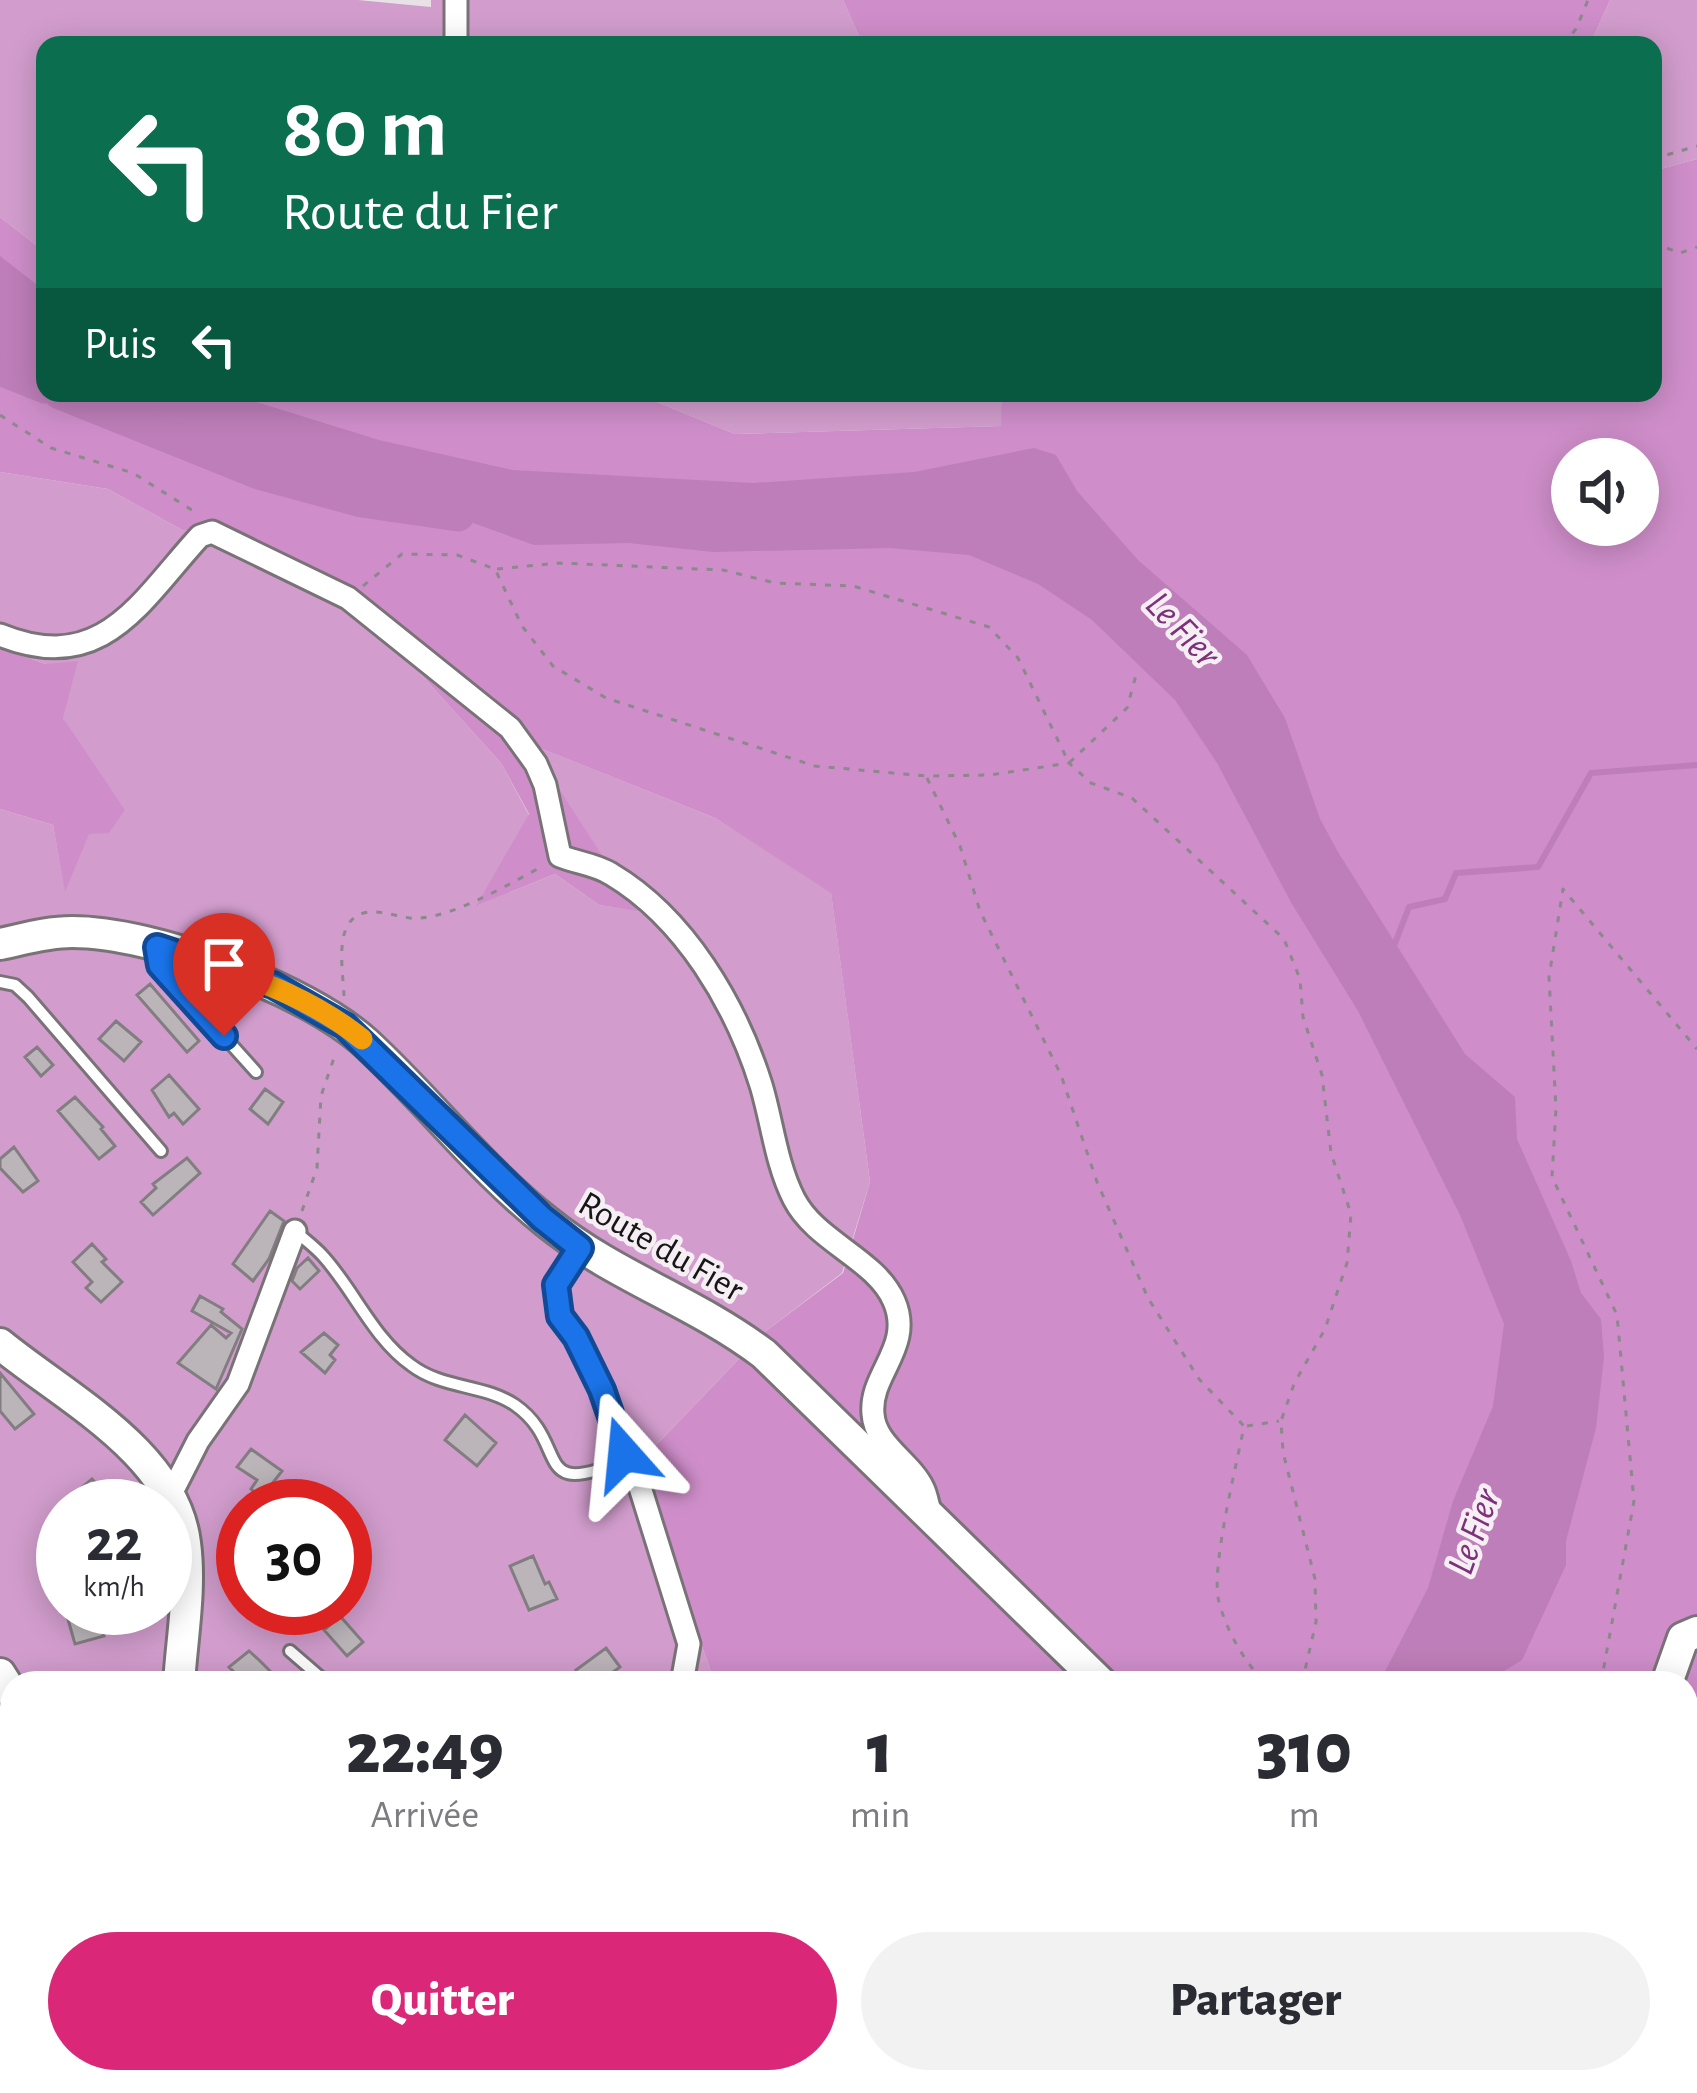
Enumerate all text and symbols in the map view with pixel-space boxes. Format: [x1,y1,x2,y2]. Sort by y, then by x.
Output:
icon: left [84,84,240,240]
text: 80 m [282,88,448,172]
text: Route du Fier [282,186,558,240]
icon: left [181,312,247,378]
text: Puis [84,322,157,367]
map controls [1551,438,1659,546]
button: sound [1551,438,1659,546]
water label: Le Fier [1138,585,1228,676]
pin [173,913,275,1036]
icon: arrive [191,931,257,997]
street label: Route du Fier [572,1185,750,1308]
position arrow [561,1391,687,1517]
speed limit sign: 30 [216,1479,372,1635]
water label: Le Fier [1441,1483,1508,1580]
text: 22 [86,1512,142,1572]
text: km/h [83,1572,145,1602]
text: 22:49 [346,1714,504,1786]
text: 1 [867,1714,893,1786]
text: 310 [1256,1714,1352,1786]
text: Arrivée [371,1796,479,1835]
text: min [850,1796,910,1835]
text: m [1289,1796,1320,1835]
button: Quitter [48,1932,837,2070]
button: Partager [861,1932,1650,2070]

